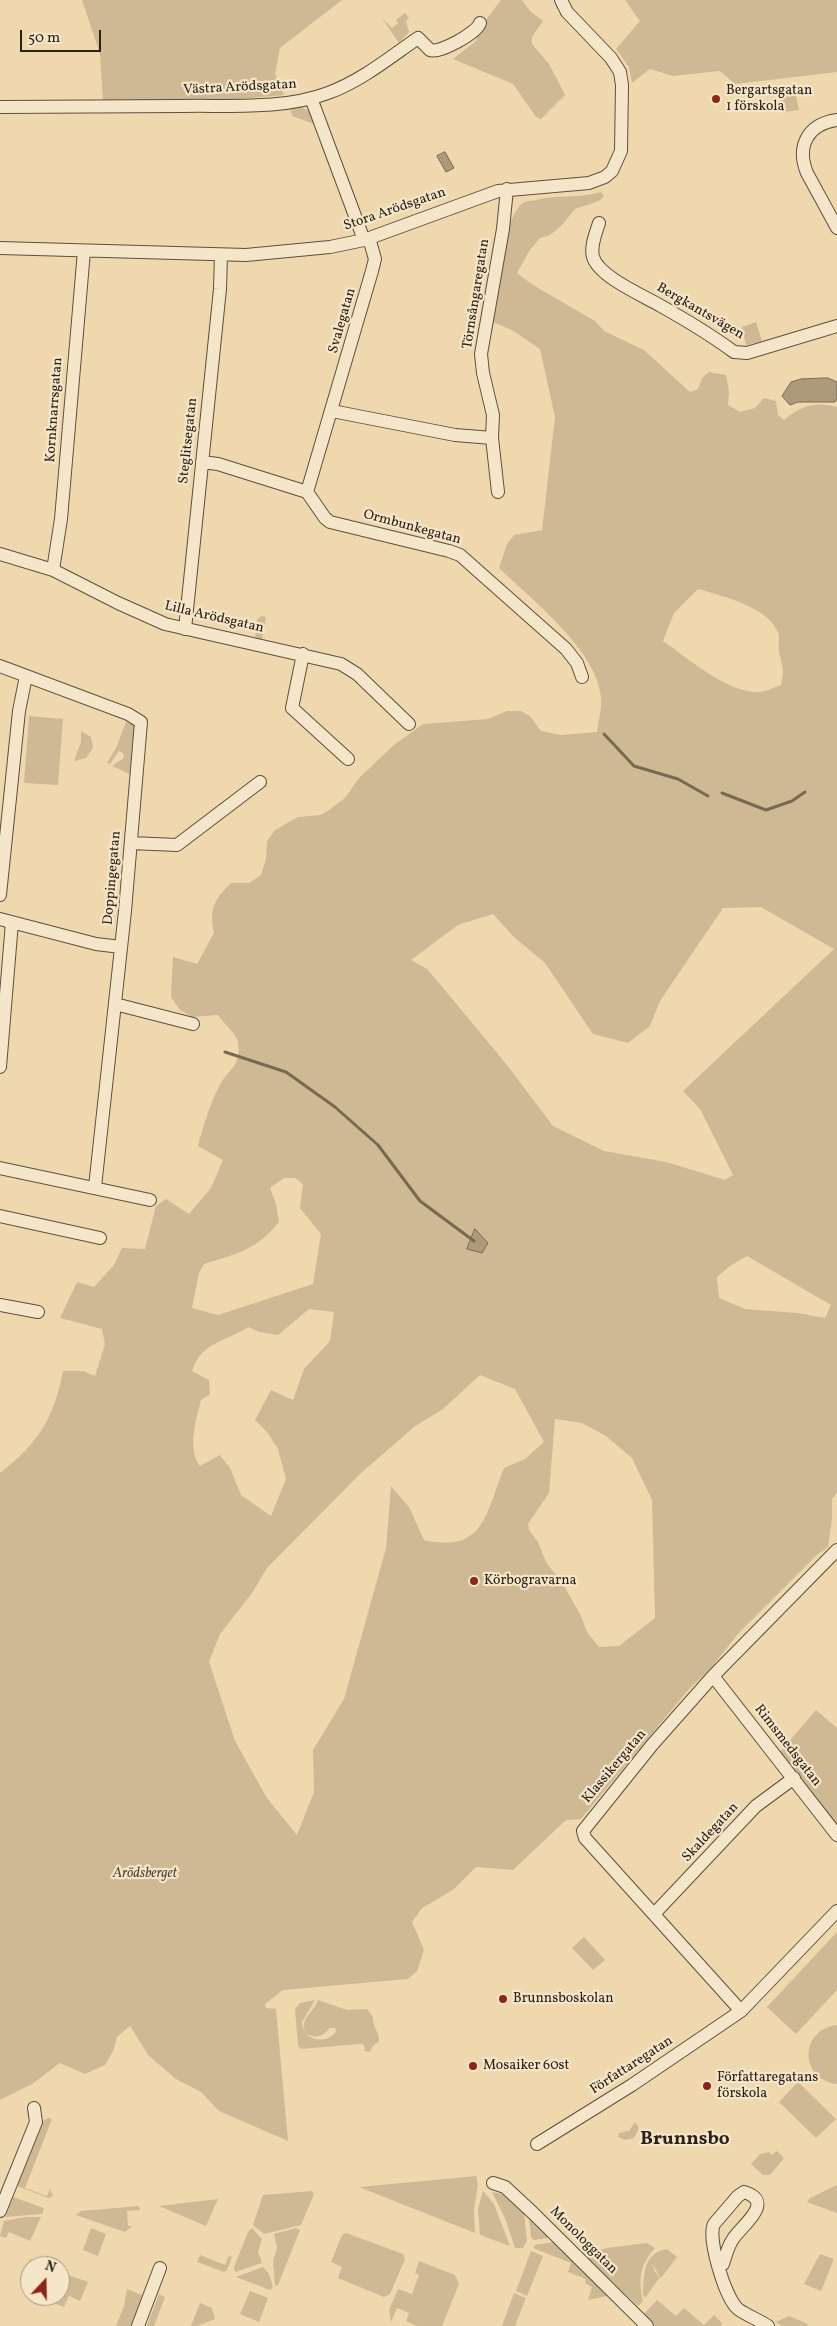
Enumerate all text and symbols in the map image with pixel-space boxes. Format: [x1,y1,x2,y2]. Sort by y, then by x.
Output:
scale bar [22,20,104,52]
text: 50 m [28,28,60,49]
street label: Västra Arödsgatan [183,77,297,99]
place label: Bergartsgatan 1 förskola [726,83,812,115]
marker: Bergartsgatan 1 förskola [710,93,722,105]
street label: Stora Arödsgatan [342,185,448,235]
street label: Törnsångaregatan [460,238,494,350]
street label: Bergkantsvägen [653,280,747,344]
street label: Svalegatan [326,286,360,356]
street label: Kornknarrsgatan [43,357,67,463]
street label: Steglitsegatan [176,397,202,485]
street label: Ormbunkegatan [361,507,463,549]
street label: Lilla Arödsgatan [163,598,265,638]
street label: Doppingegatan [101,830,125,926]
place label: Körbogravarna [484,1573,576,1589]
marker: Körbogravarna [468,1575,480,1587]
street label: Rimsmedsgatan [750,1702,824,1790]
street label: Klassikergatan [579,1727,651,1807]
street label: Skaldegatan [679,1800,743,1866]
park label: Arödsberget [113,1866,177,1882]
place label: Brunnsboskolan [513,1991,614,2007]
marker: Brunnsboskolan [497,1993,509,2005]
street label: Författaregatan [587,2033,677,2099]
place label: Mosaiker 60st [483,2058,570,2074]
marker: Mosaiker 60st [467,2060,479,2072]
place label: Författaregatans förskola [717,2070,818,2102]
marker: Författaregatans förskola [701,2080,713,2092]
district label: Brunnsbo [640,2130,730,2152]
street label: Monologgatan [546,2204,620,2278]
north arrow [20,2256,70,2306]
text: N [42,2257,58,2278]

